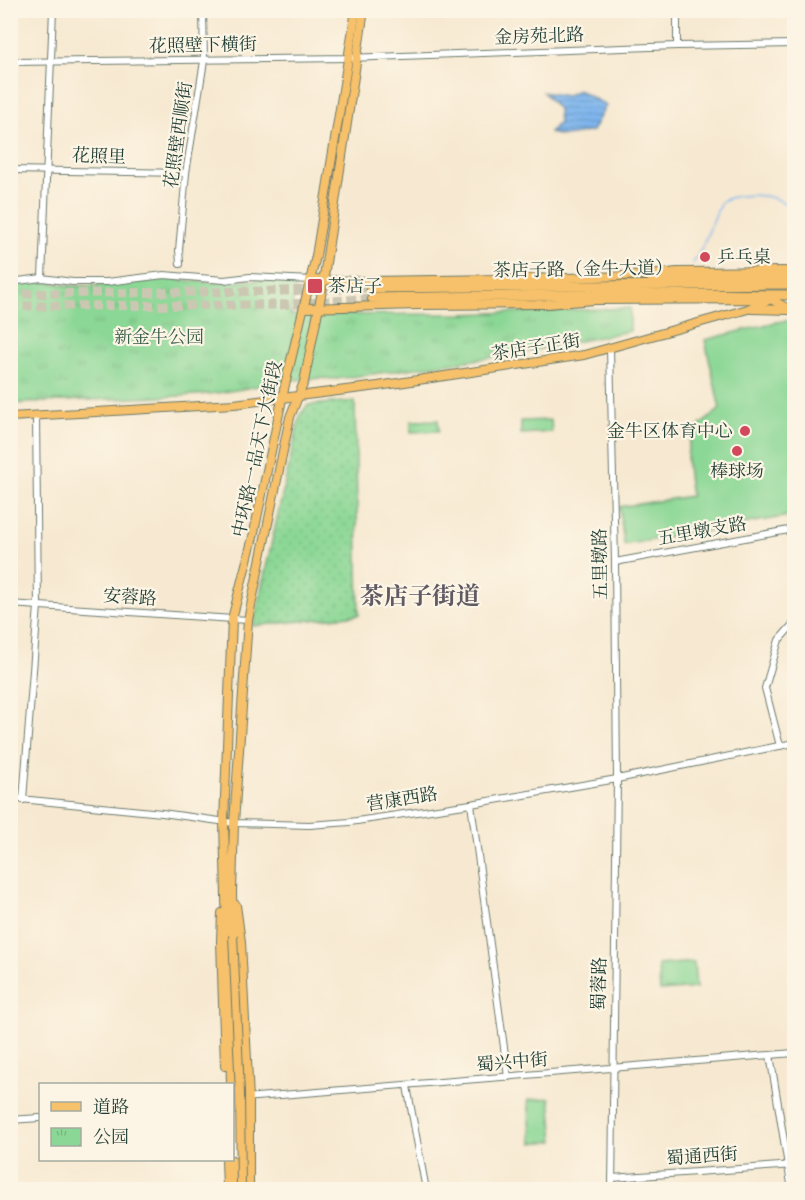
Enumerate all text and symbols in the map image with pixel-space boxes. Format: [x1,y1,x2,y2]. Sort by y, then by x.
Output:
street label: 金房苑北路 [494,22,584,50]
street label: 花照壁下横街 [149,32,257,58]
street label: 花照壁西顺街 [159,80,197,190]
street label: 花照里 [72,143,126,169]
place label: 乒乓桌 [717,245,771,269]
marker: 乒乓桌 [698,250,712,264]
street label: 茶店子路（金牛大道） [493,255,673,283]
place label: 茶店子 [328,274,382,298]
marker: 茶店子 [306,277,324,295]
park label: 新金牛公园 [114,325,204,349]
street label: 茶店子正街 [490,328,582,366]
street label: 中环路一品天下大街段 [227,358,287,540]
place label: 金牛区体育中心 [607,419,733,443]
marker: 金牛区体育中心 [738,424,752,438]
marker: 棒球场 [730,444,744,458]
place label: 棒球场 [710,459,764,483]
street label: 五里墩支路 [656,511,748,551]
street label: 五里墩路 [587,528,613,600]
district label: 茶店子街道 [360,580,480,612]
street label: 安蓉路 [102,583,158,611]
street label: 营康西路 [365,782,439,816]
street label: 蜀蓉路 [587,957,611,1011]
street label: 蜀兴中街 [475,1047,549,1077]
legend [39,1083,234,1161]
text: 道路 [93,1095,129,1119]
text: 公园 [93,1125,129,1149]
street label: 蜀通西街 [665,1142,739,1170]

